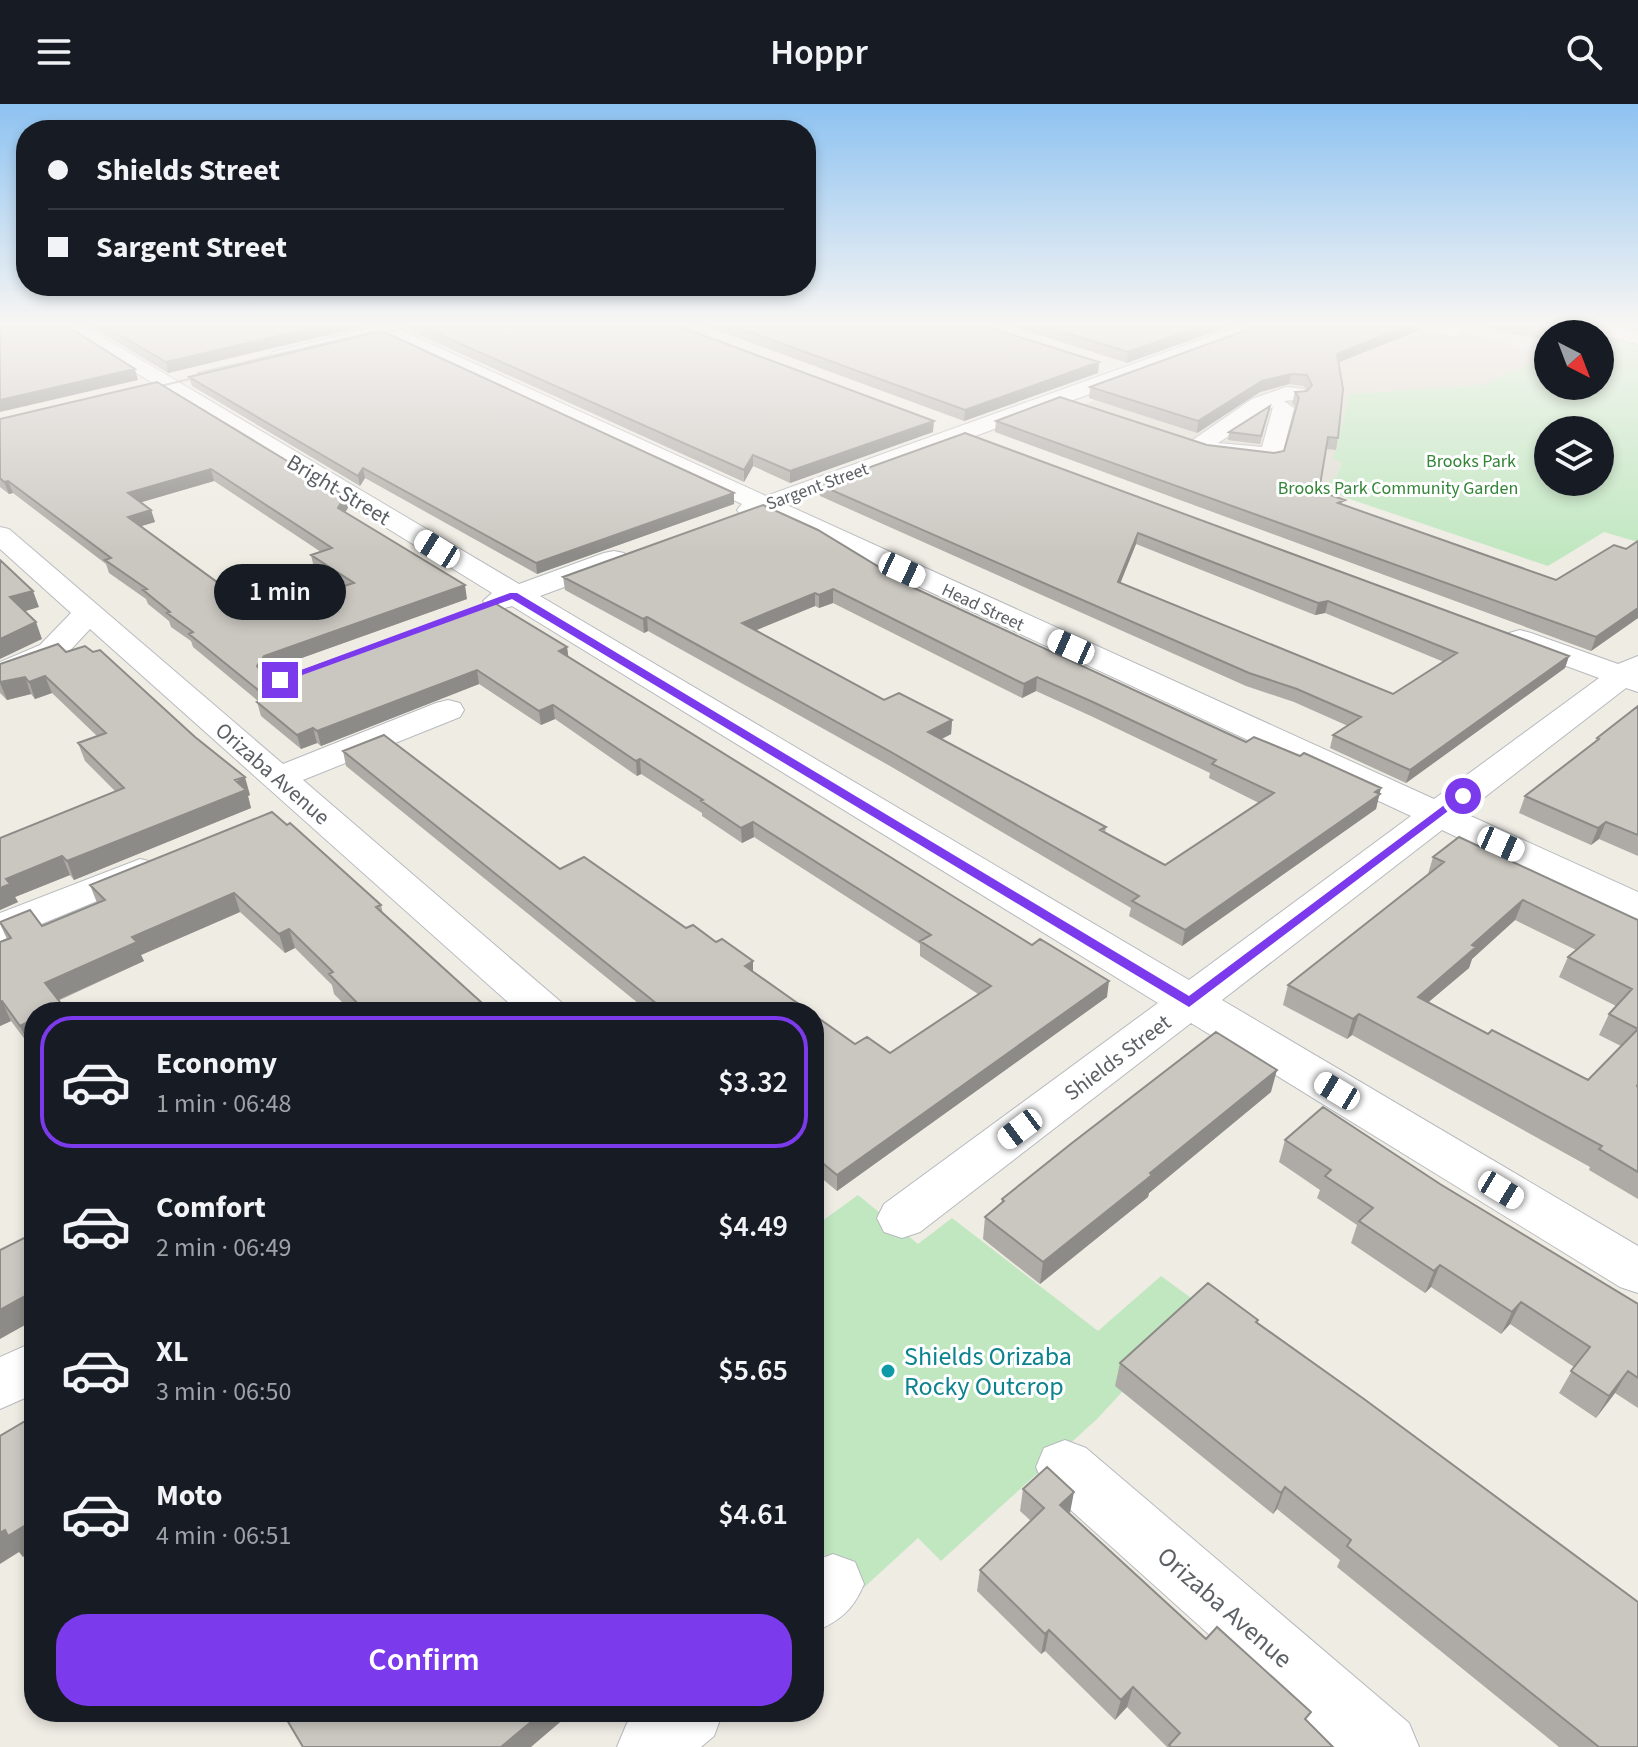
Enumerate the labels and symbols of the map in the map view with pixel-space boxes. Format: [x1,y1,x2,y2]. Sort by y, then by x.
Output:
north arrow [1534,320,1614,400]
street label: Bright Street [281,446,397,534]
park label: Brooks Park [1426,449,1516,474]
street label: Sargent Street [763,456,872,517]
park label: Brooks Park Community Garden [1278,476,1518,501]
car [410,526,464,572]
car [875,549,929,591]
callout: 1 min [214,564,346,620]
street label: Head Street [938,577,1028,637]
car [1044,626,1098,668]
route end [262,662,298,698]
street label: Orizaba Avenue [208,715,337,833]
route start [1445,778,1481,814]
car [1474,823,1528,865]
street label: Shields Street [1057,1007,1178,1109]
car [1310,1068,1364,1114]
car [994,1105,1046,1153]
car [1474,1167,1528,1213]
place label: Shields Orizaba Rocky Outcrop [904,1338,1072,1405]
marker: Shields Orizaba Rocky Outcrop [879,1362,897,1380]
street label: Orizaba Avenue [1149,1538,1300,1677]

